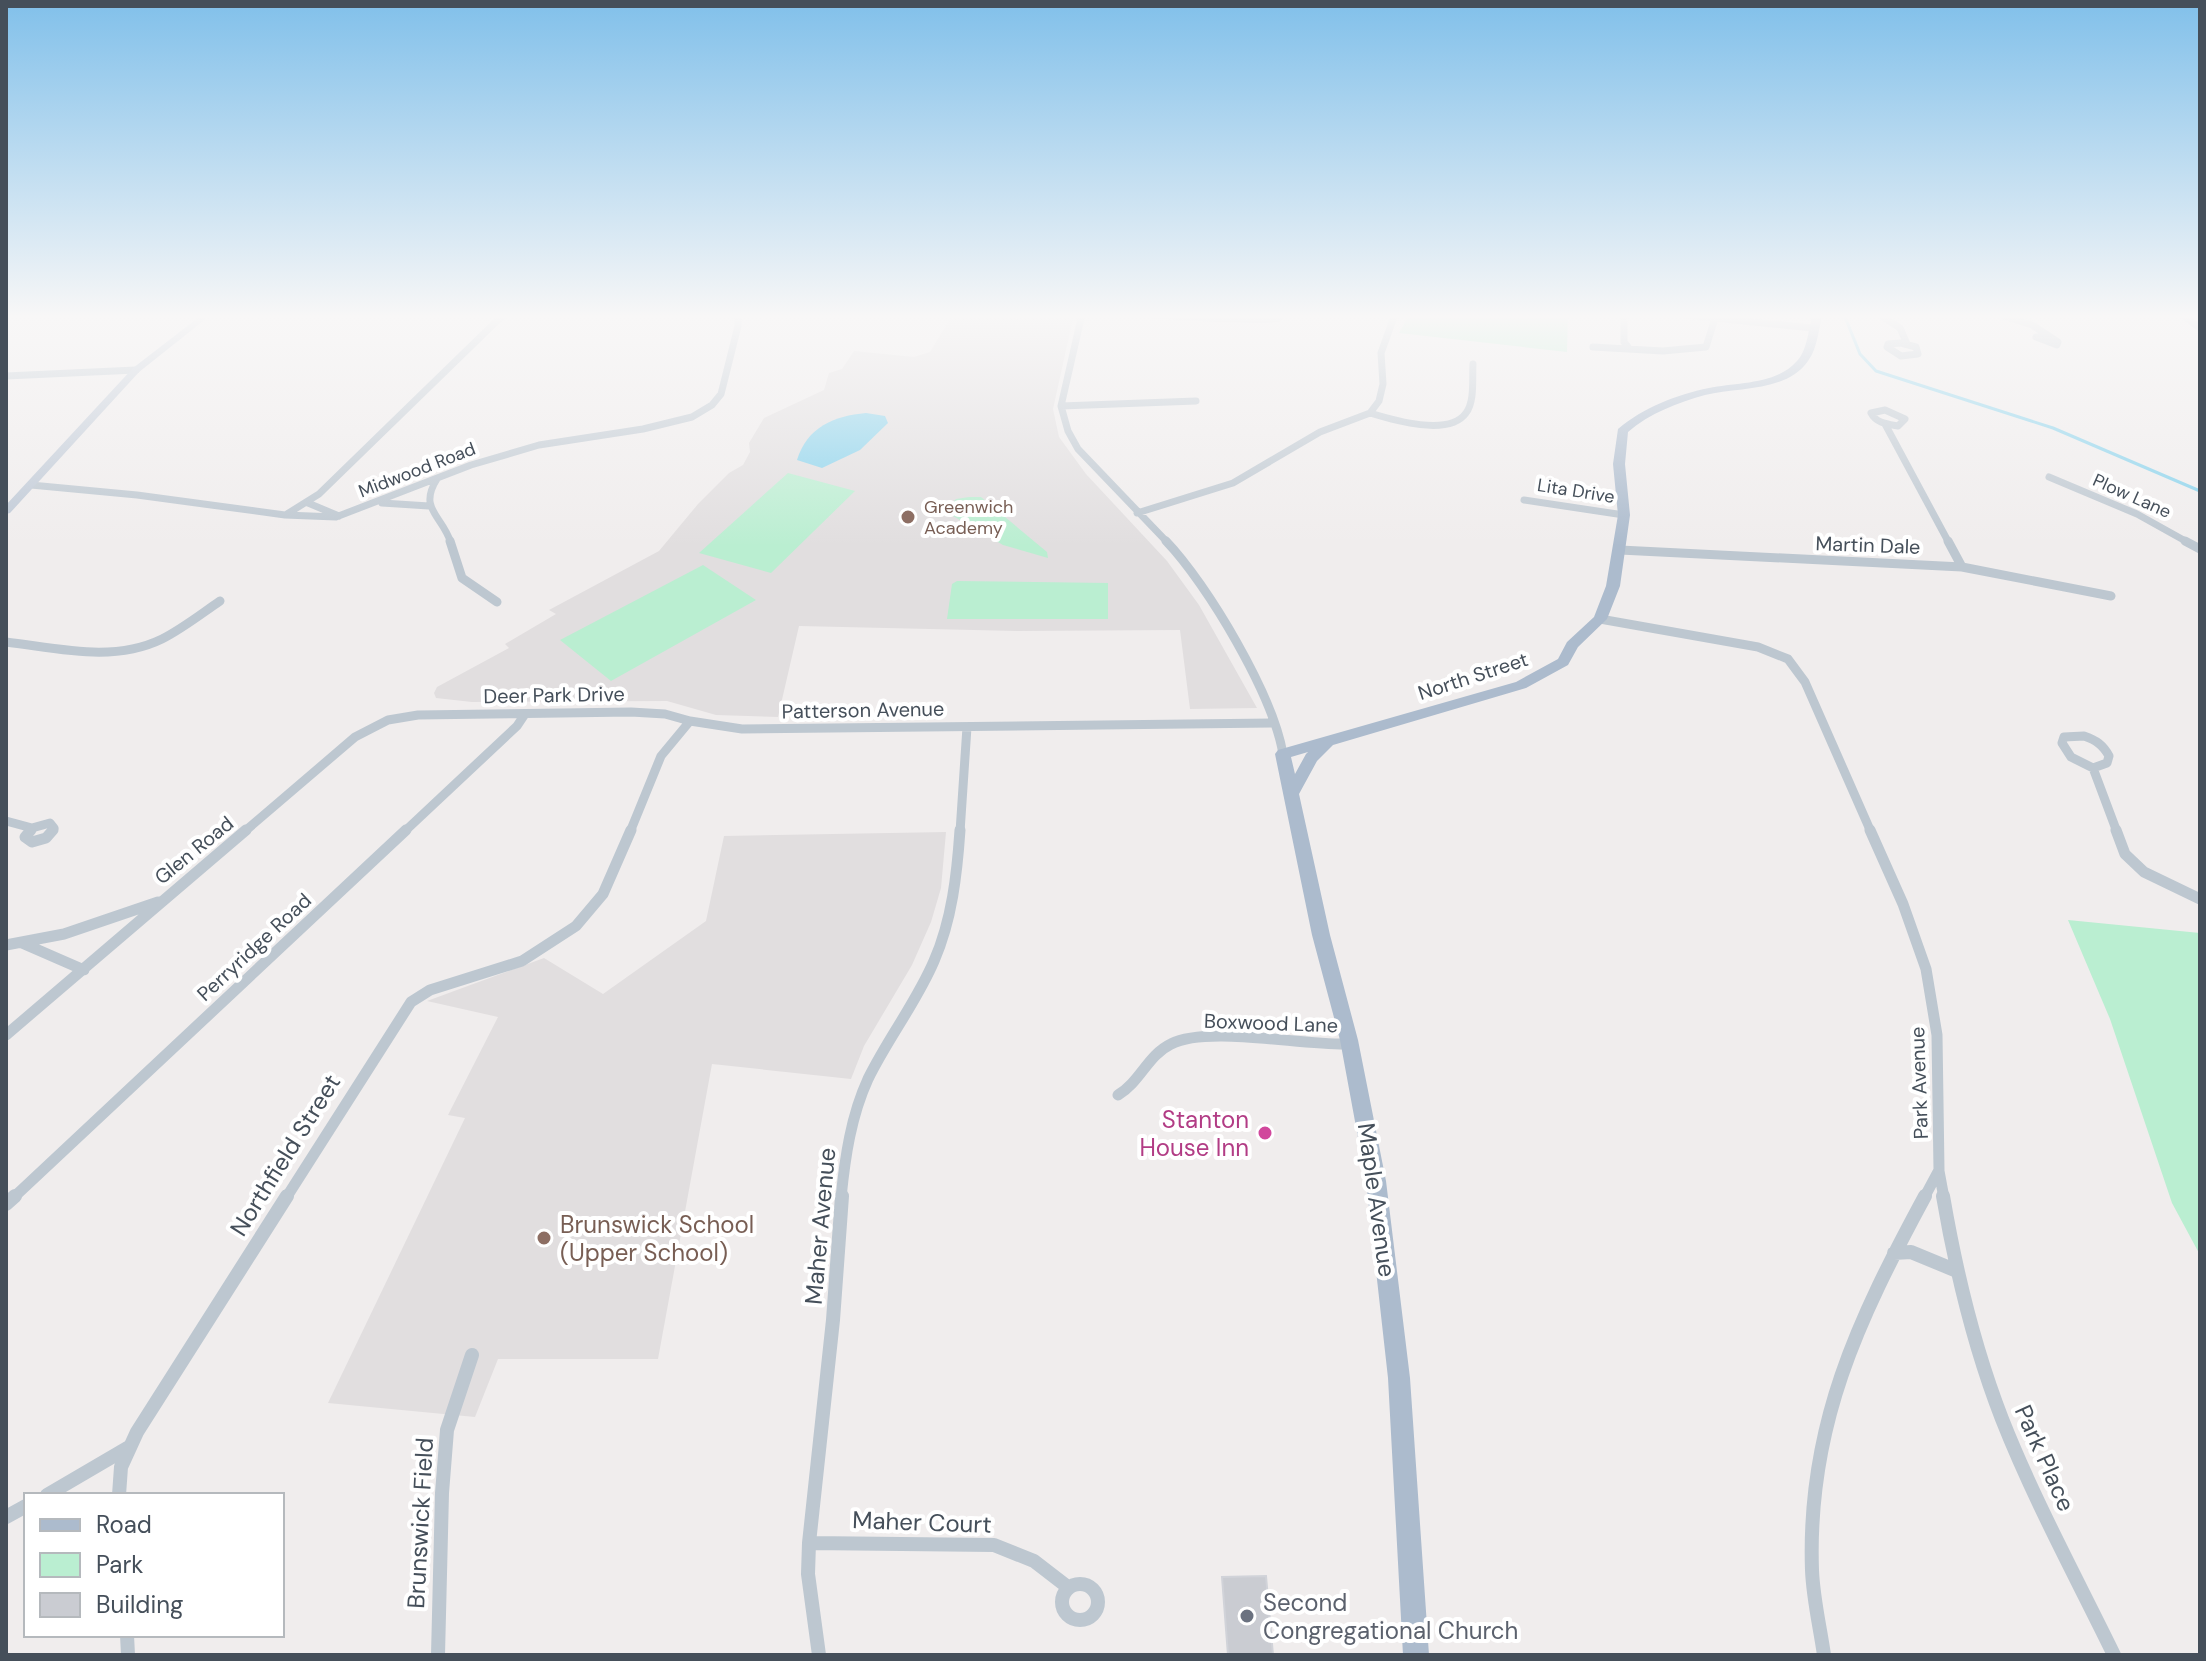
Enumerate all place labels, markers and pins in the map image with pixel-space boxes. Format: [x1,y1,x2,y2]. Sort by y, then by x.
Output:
place label: Greenwich Academy [924,495,1013,540]
marker: Greenwich Academy [899,508,917,526]
place label: Stanton House Inn [1139,1104,1249,1163]
marker: Stanton House Inn [1256,1124,1274,1142]
place label: Brunswick School (Upper School) [560,1209,754,1268]
marker: Brunswick School (Upper School) [535,1229,553,1247]
place label: Second Congregational Church [1263,1587,1518,1646]
marker: Second Congregational Church [1238,1607,1256,1625]

